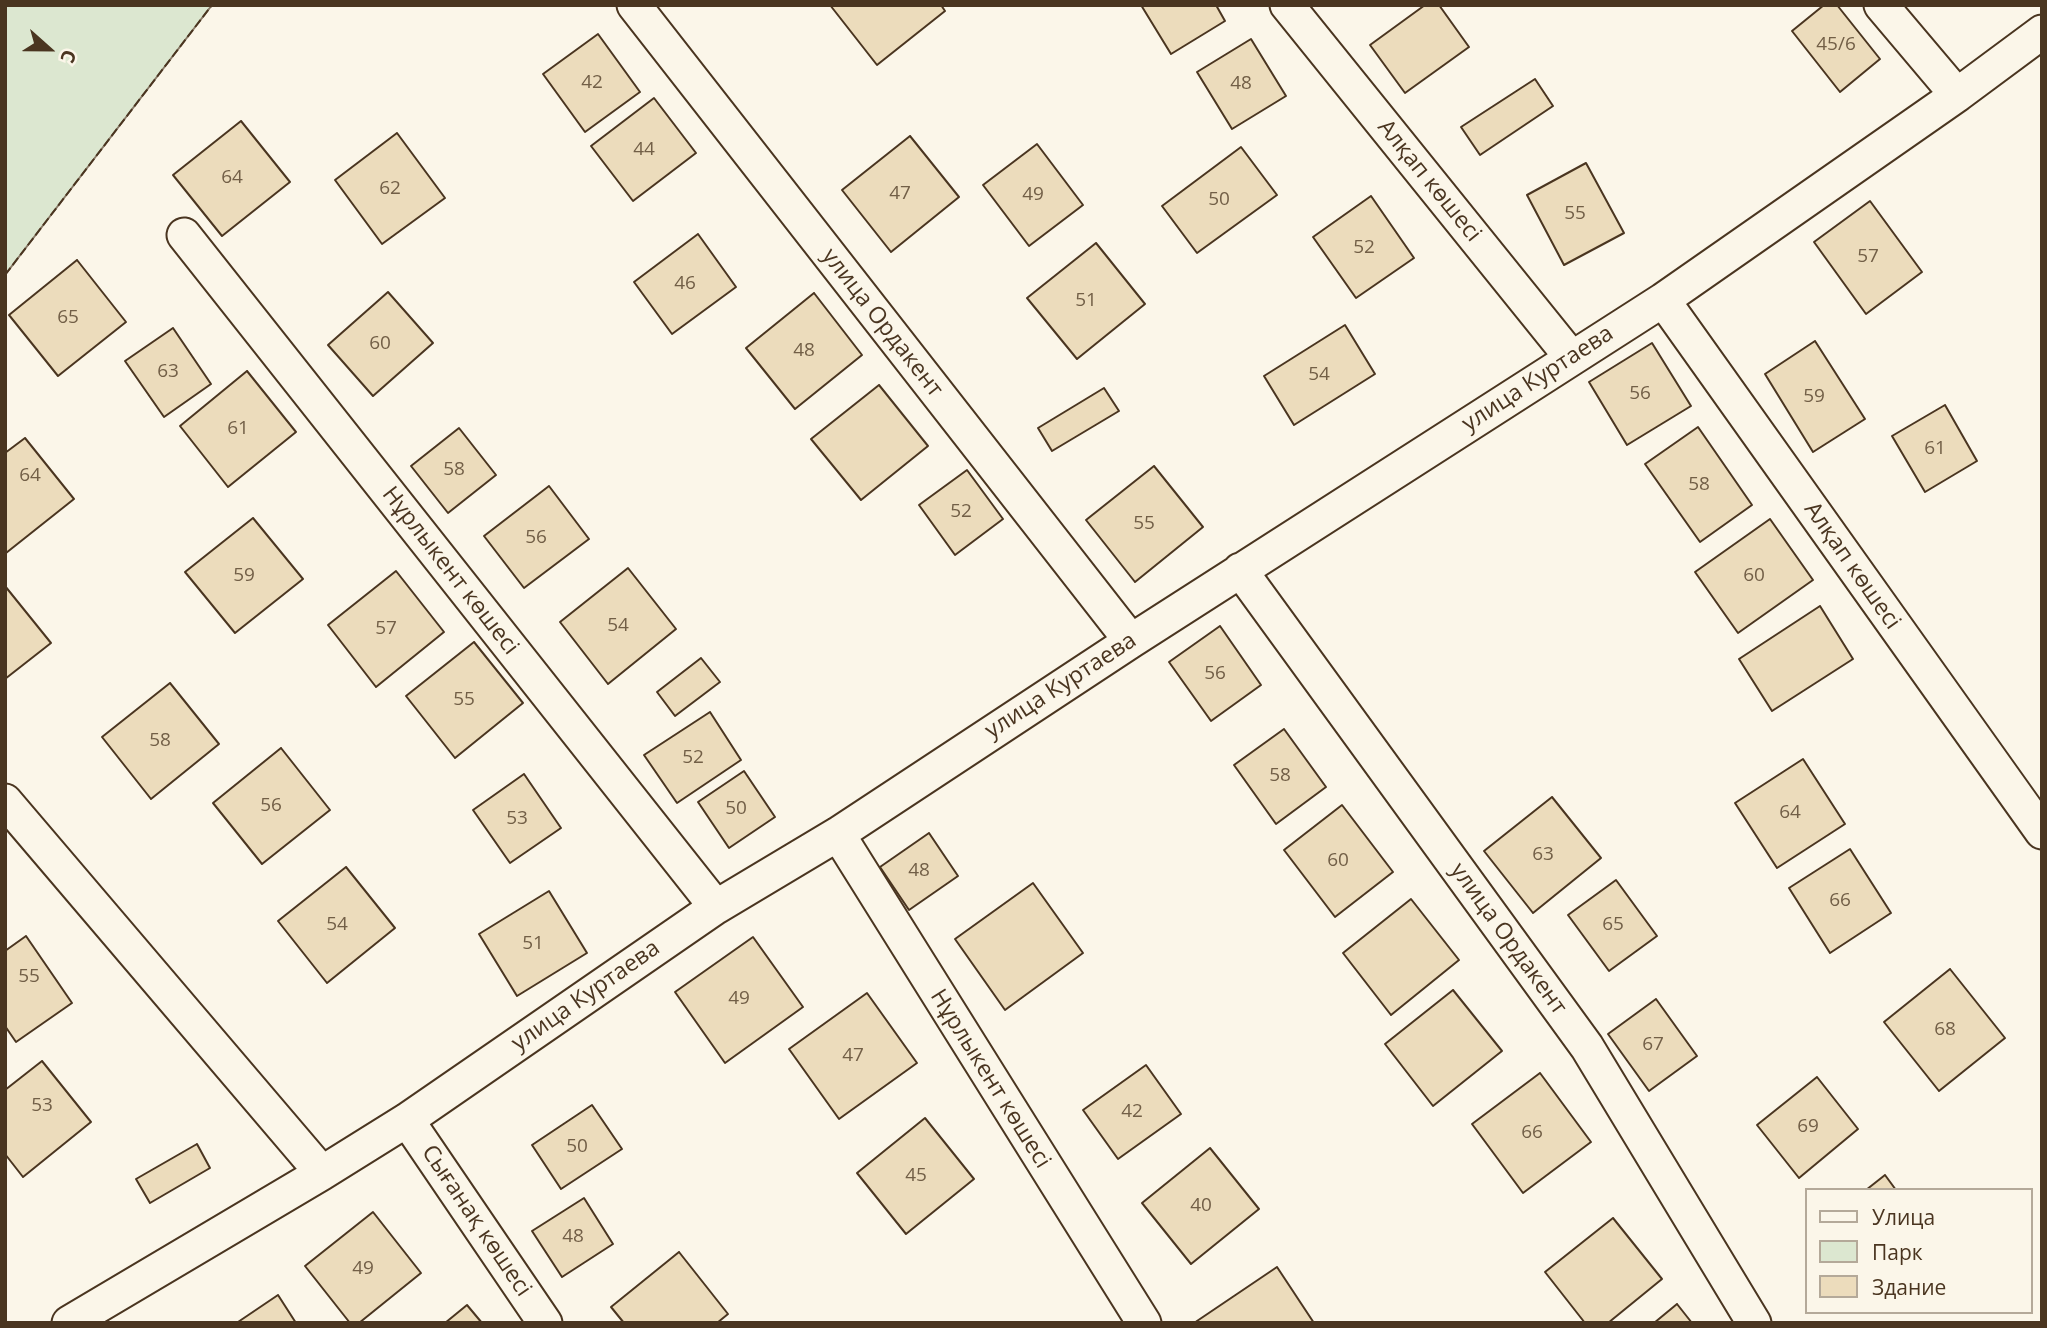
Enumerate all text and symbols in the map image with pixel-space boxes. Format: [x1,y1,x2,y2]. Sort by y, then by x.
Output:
north arrow [14,14,84,84]
house number: 45/6 [1816,34,1856,56]
text: С [54,46,83,67]
house number: 42 [581,72,603,94]
house number: 48 [1230,73,1252,95]
street label: Алқап көшесі [1371,114,1487,248]
house number: 44 [633,139,655,161]
house number: 64 [221,167,243,189]
house number: 62 [379,178,401,200]
house number: 47 [889,183,911,205]
house number: 49 [1022,184,1044,206]
house number: 50 [1208,189,1230,211]
house number: 55 [1564,203,1586,225]
house number: 52 [1353,237,1375,259]
street label: улица Ордакент [816,243,948,403]
house number: 57 [1857,246,1879,268]
house number: 46 [674,273,696,295]
house number: 51 [1075,290,1097,312]
house number: 65 [57,307,79,329]
street label: улица Куртаева [1457,320,1619,438]
house number: 60 [369,333,391,355]
house number: 48 [793,340,815,362]
house number: 63 [157,361,179,383]
house number: 54 [1308,364,1330,386]
house number: 56 [1629,383,1651,405]
house number: 59 [1803,386,1825,408]
house number: 61 [227,418,249,440]
house number: 61 [1924,438,1946,460]
house number: 58 [443,459,465,481]
house number: 64 [19,465,41,487]
house number: 58 [1688,474,1710,496]
street label: Нұрлыкент көшесі [376,482,524,660]
street label: Алқап көшесі [1798,497,1906,635]
house number: 52 [950,501,972,523]
house number: 55 [1133,513,1155,535]
house number: 56 [525,527,547,549]
house number: 59 [233,565,255,587]
house number: 60 [1743,565,1765,587]
house number: 54 [607,615,629,637]
house number: 57 [375,618,397,640]
street label: улица Куртаева [980,627,1142,745]
house number: 56 [1204,663,1226,685]
house number: 55 [453,689,475,711]
house number: 58 [149,730,171,752]
house number: 52 [682,747,704,769]
house number: 58 [1269,765,1291,787]
house number: 56 [260,795,282,817]
house number: 50 [725,798,747,820]
house number: 64 [1779,802,1801,824]
house number: 53 [506,808,528,830]
house number: 63 [1532,844,1554,866]
house number: 60 [1327,850,1349,872]
street label: улица Ордакент [1444,858,1572,1020]
house number: 48 [908,860,930,882]
house number: 66 [1829,890,1851,912]
house number: 54 [326,914,348,936]
house number: 65 [1602,914,1624,936]
house number: 51 [522,933,544,955]
street label: улица Куртаева [507,935,665,1057]
house number: 55 [18,966,40,988]
street label: Нұрлыкент көшесі [924,985,1056,1173]
house number: 49 [728,988,750,1010]
house number: 68 [1934,1019,1956,1041]
house number: 67 [1642,1034,1664,1056]
house number: 47 [842,1045,864,1067]
house number: 53 [31,1095,53,1117]
house number: 42 [1121,1101,1143,1123]
house number: 69 [1797,1116,1819,1138]
house number: 66 [1521,1122,1543,1144]
house number: 50 [566,1136,588,1158]
street label: Сығанақ көшесі [415,1140,537,1302]
house number: 45 [905,1165,927,1187]
legend [1806,1188,2033,1314]
house number: 40 [1190,1195,1212,1217]
text: Улица [1872,1203,1935,1231]
house number: 48 [562,1226,584,1248]
text: Парк [1872,1238,1923,1266]
house number: 49 [352,1258,374,1280]
text: Здание [1872,1273,1946,1301]

